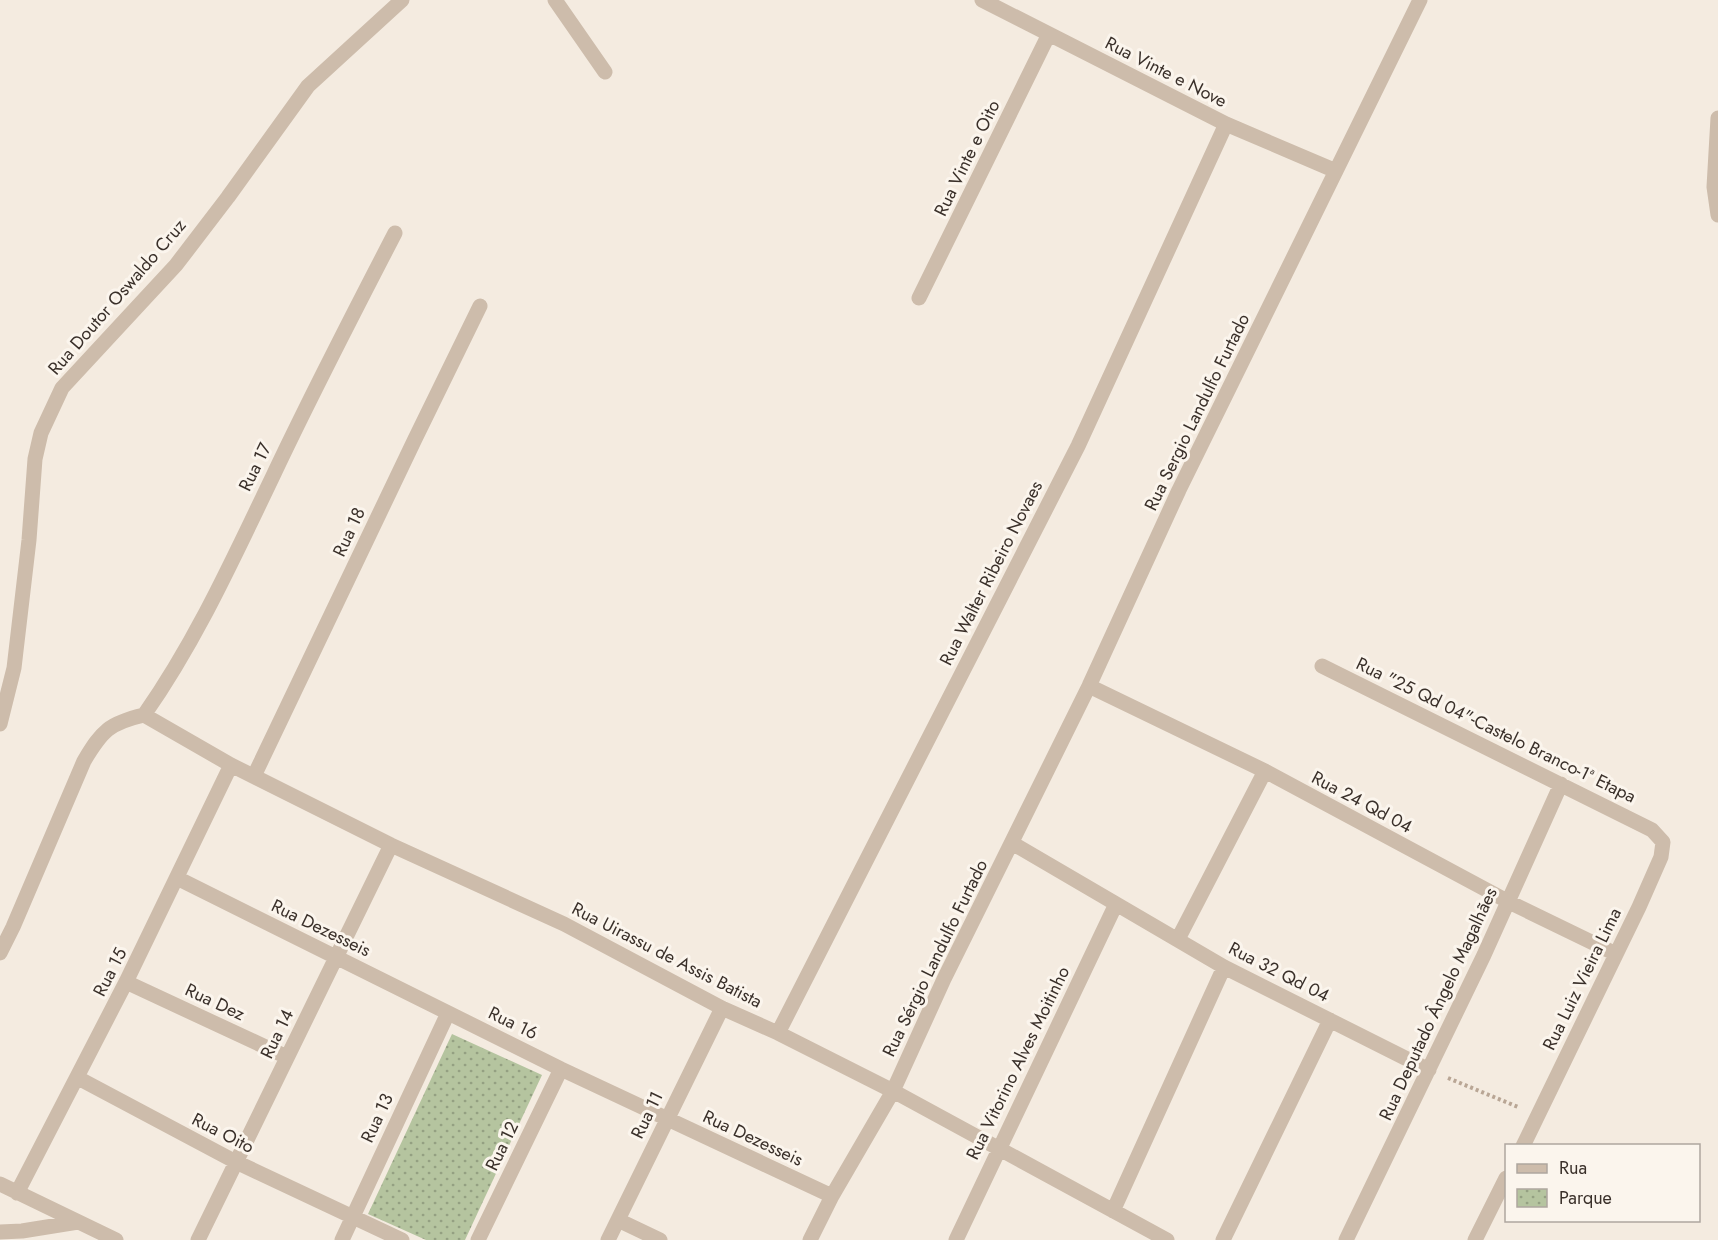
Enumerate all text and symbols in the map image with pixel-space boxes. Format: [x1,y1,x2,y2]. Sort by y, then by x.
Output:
street label: Rua Vinte e Nove [1101,30,1231,114]
street label: Rua Vinte e Oito [928,95,1006,220]
street label: Rua Doutor Oswaldo Cruz [42,213,193,381]
street label: Rua Sergio Landulfo Furtado [1138,309,1256,515]
street label: Rua 17 [232,438,278,496]
street label: Rua Walter Ribeiro Novaes [933,476,1049,670]
street label: Rua 18 [326,503,372,561]
street label: Rua "25 Qd 04"-Castelo Branco-1ª Etapa [1352,651,1640,809]
street label: Rua 24 Qd 04 [1307,764,1417,840]
street label: Rua Sérgio Landulfo Furtado [876,855,994,1061]
street label: Rua Deputado Ângelo Magalhães [1372,883,1504,1125]
street label: Rua Dezesseis [267,893,375,963]
street label: Rua Uirassu de Assis Batista [567,896,767,1014]
street label: Rua Luiz Vieira Lima [1536,903,1628,1055]
street label: Rua 32 Qd 04 [1224,935,1334,1009]
street label: Rua 15 [87,943,133,1001]
street label: Rua Vitorino Alves Moitinho [960,962,1076,1164]
street label: Rua Dez [181,977,250,1027]
street label: Rua 16 [484,1000,542,1046]
street label: Rua 14 [254,1005,300,1063]
street label: Rua 11 [624,1087,670,1143]
street label: Rua 13 [354,1089,400,1147]
street label: Rua Dezesseis [699,1103,807,1173]
street label: Rua Oito [187,1106,259,1160]
street label: Rua 12 [479,1117,525,1175]
legend [1505,1144,1700,1222]
text: Rua [1559,1155,1587,1181]
text: Parque [1559,1185,1612,1211]

